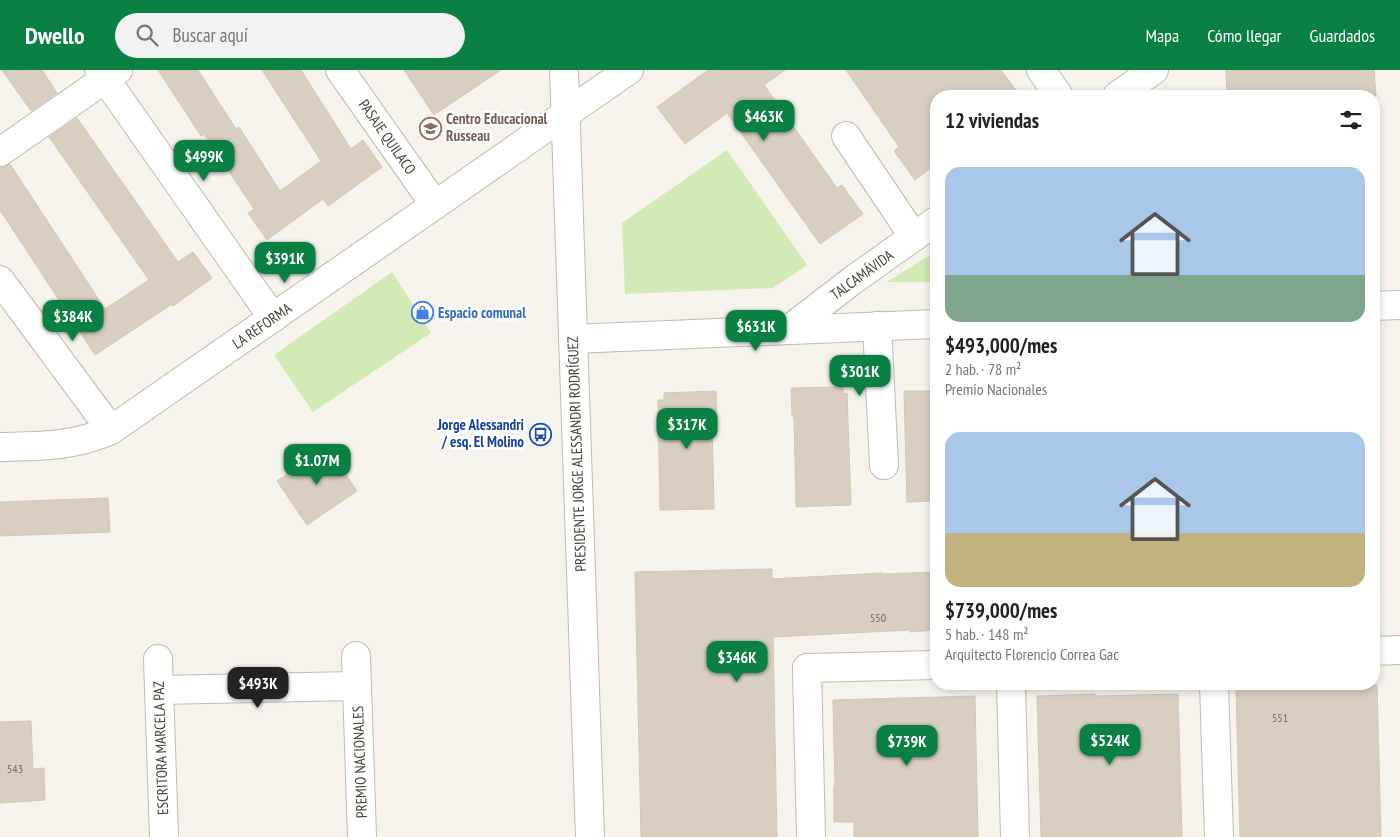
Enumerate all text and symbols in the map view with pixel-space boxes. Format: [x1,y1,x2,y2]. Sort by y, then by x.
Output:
search box [115,13,465,58]
text: Dwello [25,20,85,51]
icon: search [133,21,161,49]
text: Buscar aquí [173,23,248,47]
text: Mapa [1145,24,1179,47]
text: Cómo llegar [1207,24,1282,47]
text: Guardados [1310,24,1375,47]
street label: PASAJE QUILACO [355,96,420,178]
pin: $463K [729,100,799,142]
text: $463K [745,106,783,126]
icon: filters [1337,106,1365,134]
text: 12 viviendas [945,107,1039,134]
place label: Centro Educacional Russeau [446,109,548,145]
school or university icon: Centro Educacional Russeau [418,116,442,140]
pin: $499K [169,140,239,182]
text: $499K [185,146,223,166]
icon: home [1110,199,1200,289]
pin: $391K [250,242,320,284]
street label: TALCAMÁVIDA [827,245,898,304]
text: $391K [266,248,304,268]
street label: LA REFORMA [228,298,296,353]
pin: $384K [38,300,108,342]
shop icon: Espacio comunal [410,301,434,325]
place label: Espacio comunal [438,303,526,322]
text: $384K [54,306,92,326]
pin: $631K [721,310,791,352]
text: $631K [737,316,775,336]
text: $493,000/mes [945,332,1057,359]
street label: PRESIDENTE JORGE ALESSANDRI RODRÍGUEZ [563,336,590,572]
pin: $301K [825,354,895,397]
text: 2 hab. · 78 m² [945,359,1021,379]
text: $301K [841,361,879,381]
text: Premio Nacionales [945,379,1047,399]
pin: $317K [652,408,722,450]
text: $317K [668,414,706,434]
place label: Jorge Alessandri / esq. El Molino [437,415,524,451]
bus stop icon: Jorge Alessandri / esq. El Molino [528,422,552,446]
pin: $1.07M [276,444,358,486]
text: $1.07M [295,450,339,470]
icon: home [1110,464,1200,554]
text: $739,000/mes [945,597,1057,624]
house number: 550 [870,610,886,625]
text: 5 hab. · 148 m² [945,624,1029,644]
pin: $346K [702,640,772,683]
text: Arquitecto Florencio Correa Gac [945,644,1119,664]
text: $346K [718,647,756,667]
pin: $493K [223,666,293,709]
text: $493K [239,673,277,693]
street label: ESCRITORA MARCELA PAZ [149,680,172,815]
street label: PREMIO NACIONALES [348,705,371,819]
house number: 551 [1272,710,1288,725]
pin: $739K [872,724,942,767]
pin: $524K [1075,724,1145,766]
text: $524K [1091,730,1129,750]
text: $739K [888,731,926,751]
house number: 543 [7,761,23,776]

